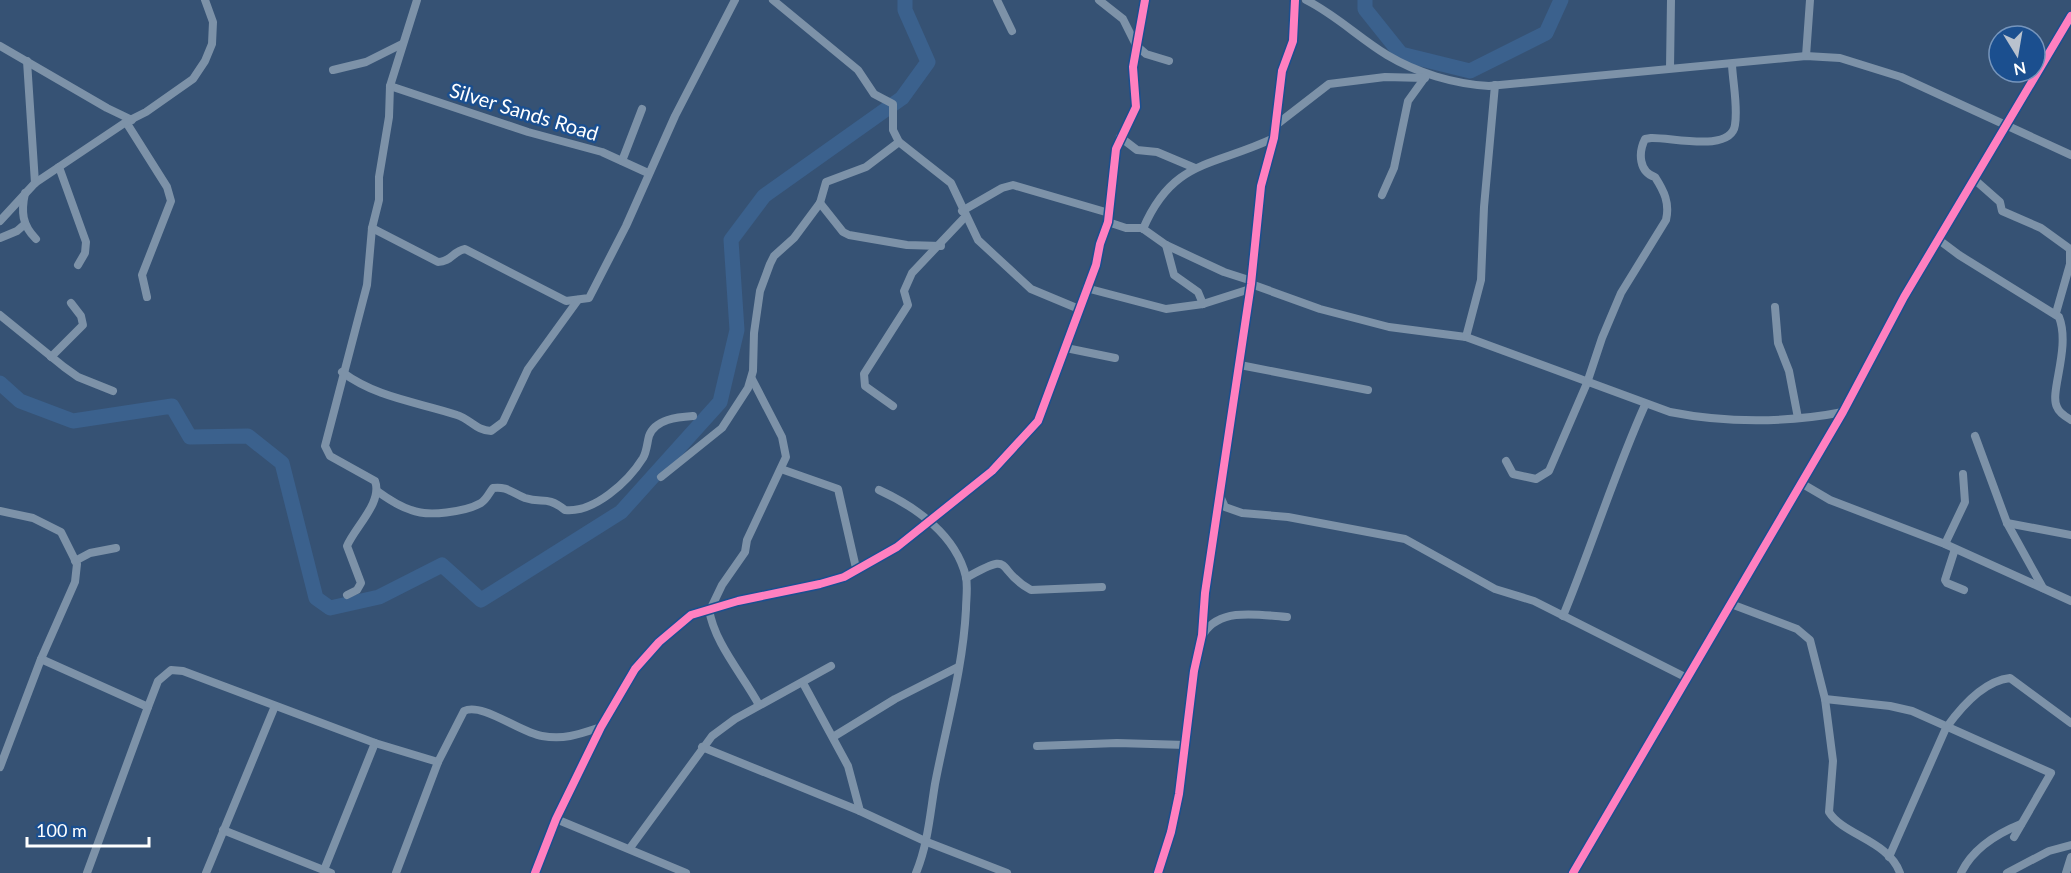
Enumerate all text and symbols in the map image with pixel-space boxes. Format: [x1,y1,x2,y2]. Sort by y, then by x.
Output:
north arrow [1987,24,2047,84]
text: N [2012,59,2028,80]
street label: Silver Sands Road [447,77,601,145]
scale bar [27,810,148,848]
text: 100 m [36,819,87,841]

